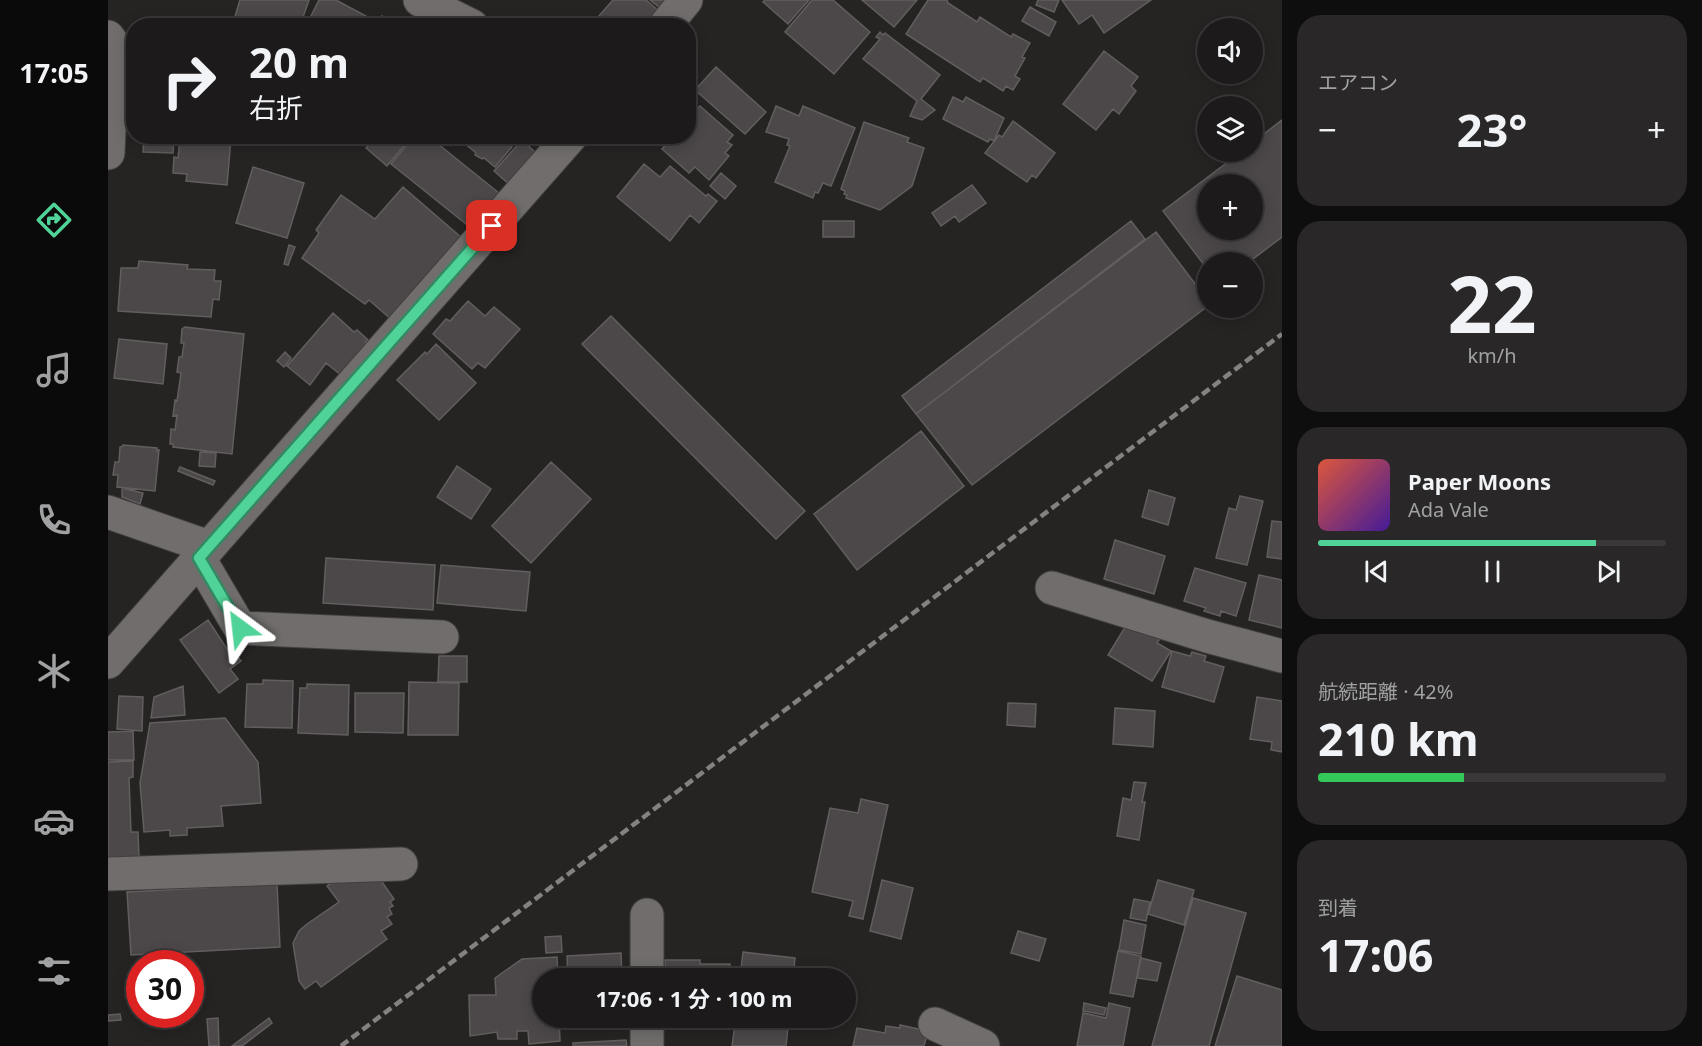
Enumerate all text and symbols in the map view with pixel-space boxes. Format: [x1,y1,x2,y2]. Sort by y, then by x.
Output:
map controls [1197,18,1263,318]
button: sound [1197,18,1263,84]
text: 20 m [249,33,349,90]
icon: right [150,42,228,120]
text: 17:05 [19,54,89,91]
text: エアコン [1318,69,1398,96]
text: 右折 [249,89,303,126]
button: layers [1197,96,1263,162]
text: 23° [1457,99,1527,160]
text: − [1318,107,1337,152]
text: + [1647,107,1666,152]
button: + [1197,174,1263,240]
icon: directions [33,199,75,241]
pin [466,200,517,251]
icon: arrive [475,209,508,242]
text: 22 [1447,250,1537,356]
button: − [1197,252,1263,318]
text: km/h [1467,342,1517,369]
icon: music [33,349,75,391]
text: Paper Moons [1408,466,1551,496]
text: Ada Vale [1408,496,1489,523]
icon: phone [33,499,75,541]
icon: previous [1360,555,1393,588]
icon: pause [1476,555,1509,588]
icon: next [1592,555,1625,588]
position arrow [208,596,272,660]
icon: climate [33,650,75,692]
text: 航続距離 · 42% [1318,678,1453,705]
text: 210 km [1318,708,1479,769]
icon: car [33,800,75,842]
text: 到着 [1318,894,1358,921]
text: 17:06 [1318,924,1434,985]
icon: filters [33,950,75,992]
speed limit sign: 30 [126,950,204,1028]
text: 17:06 · 1 分 · 100 m [596,983,793,1013]

